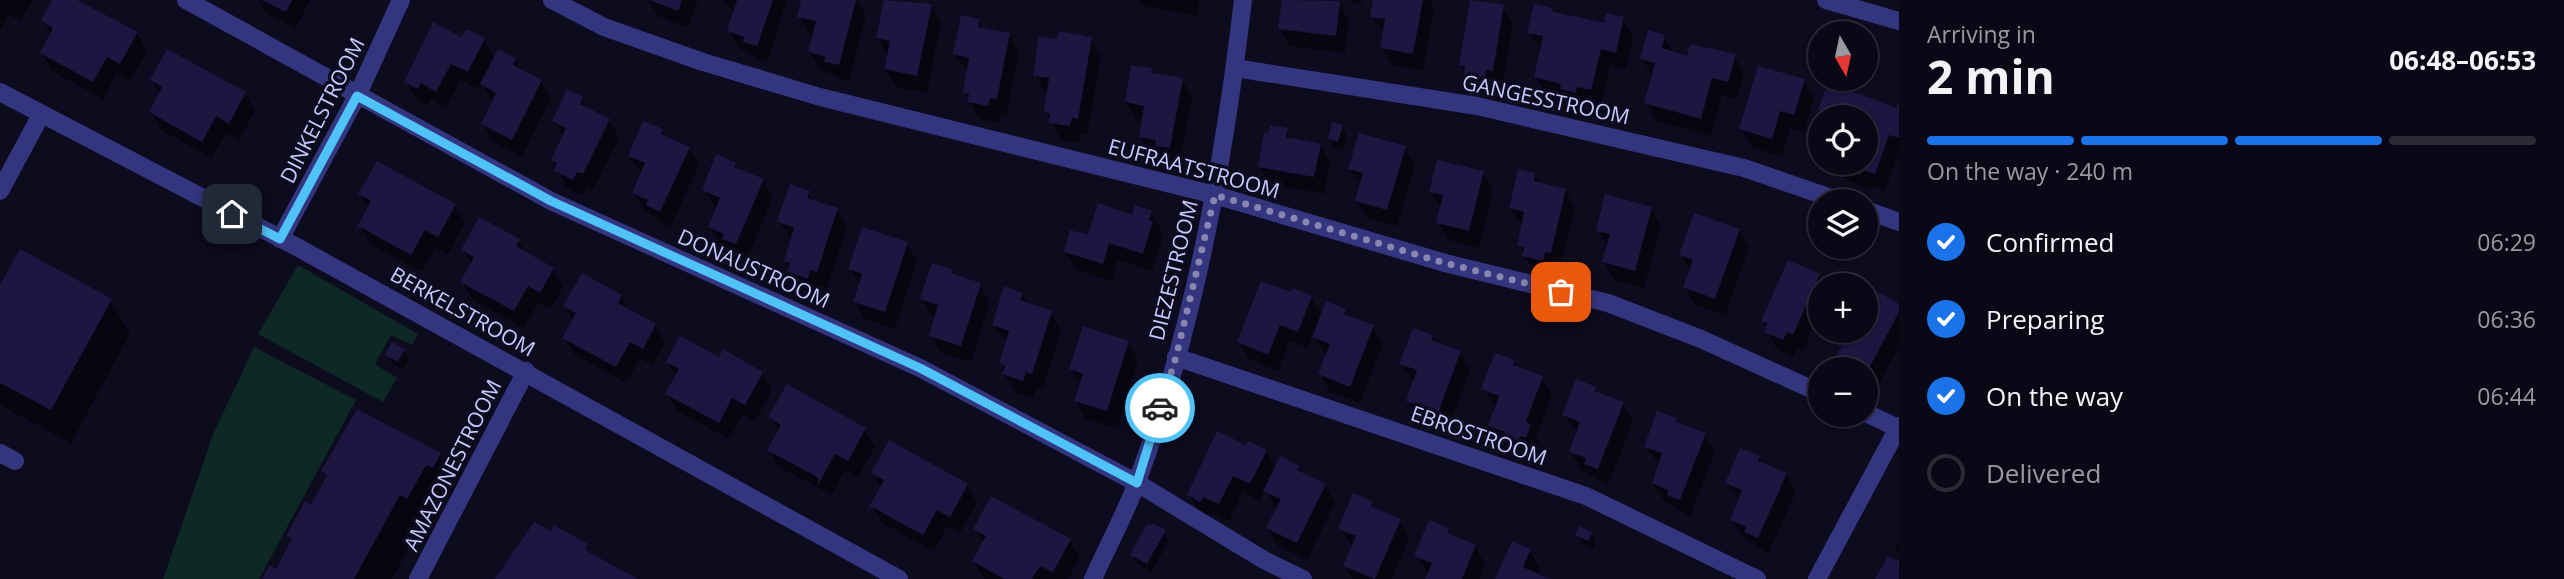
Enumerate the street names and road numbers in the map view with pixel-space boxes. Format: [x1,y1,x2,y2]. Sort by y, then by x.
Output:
street label: DINKELSTROOM [273,32,371,188]
street label: GANGESSTROOM [1460,68,1632,130]
street label: EUFRAATSTROOM [1105,132,1283,204]
street label: DIEZESTROOM [1142,197,1204,343]
street label: DONAUSTROOM [674,222,834,314]
street label: BERKELSTROOM [386,260,540,362]
street label: AMAZONESTROOM [397,374,507,556]
street label: EBROSTROOM [1407,399,1551,471]

